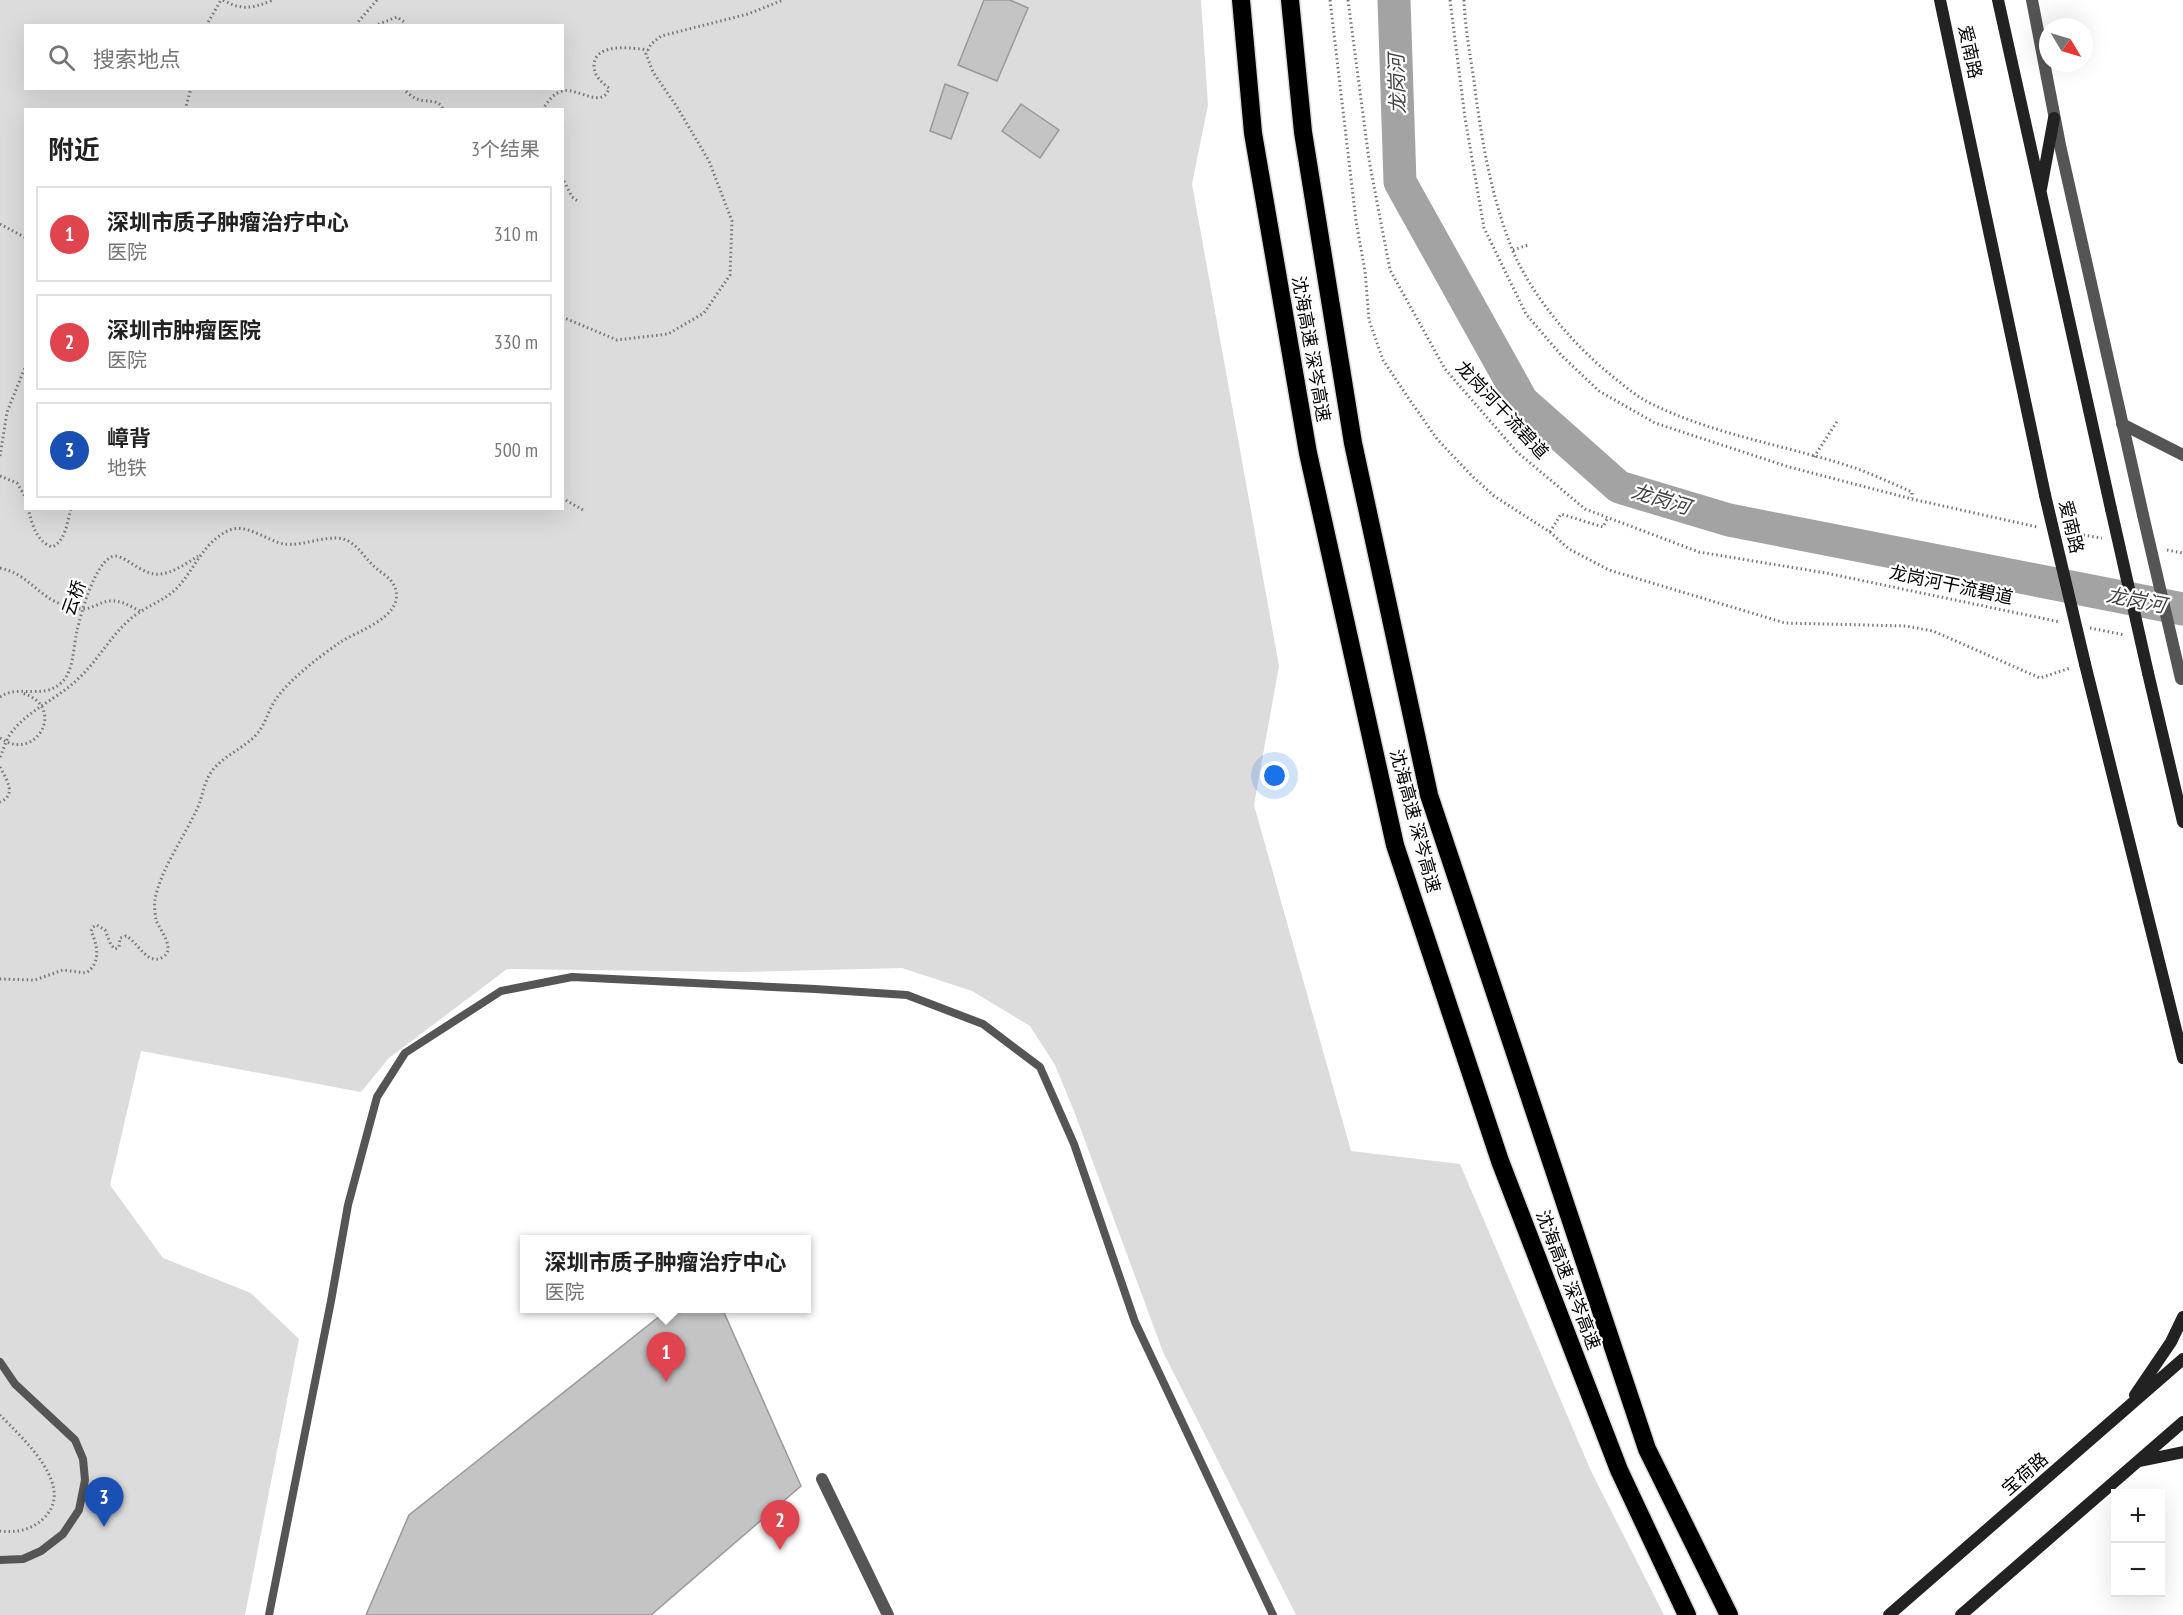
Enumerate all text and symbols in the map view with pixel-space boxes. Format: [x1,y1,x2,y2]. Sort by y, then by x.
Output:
north arrow [2039,18,2093,72]
street label: 爱南路 [1954,23,1987,81]
search box [24,24,564,90]
icon: search [45,41,78,74]
text: 搜索地点 [93,45,181,73]
water label: 龙岗河 [1383,50,1411,114]
text: 附近 [48,133,100,166]
text: 3个结果 [471,136,540,162]
text: 深圳市质子肿瘤治疗中心 [107,208,349,236]
text: 1 [65,221,74,247]
text: 310 m [494,221,538,247]
text: 医院 [107,239,147,265]
street label: 沈海高速 深岑高速 [1287,274,1336,424]
text: 深圳市肿瘤医院 [107,316,261,344]
text: 2 [65,329,74,355]
text: 330 m [494,329,538,355]
text: 医院 [107,347,147,373]
street label: 龙岗河干流碧道 [1451,356,1554,464]
text: 嶂背 [107,424,151,452]
text: 3 [65,437,74,463]
text: 500 m [494,437,538,463]
text: 地铁 [107,455,147,481]
water label: 龙岗河 [1629,478,1697,521]
street label: 爱南路 [2054,498,2089,556]
street label: 龙岗河干流碧道 [1887,560,2015,609]
street label: 云桥 [57,577,90,619]
water label: 龙岗河 [2104,582,2172,619]
street label: 沈海高速 深岑高速 [1385,746,1446,895]
your location [1260,761,1289,790]
street label: 沈海高速 深岑高速 [1531,1207,1606,1353]
popup [520,1235,811,1313]
text: 深圳市质子肿瘤治疗中心 [544,1248,787,1276]
text: 医院 [544,1279,584,1305]
pin: 1 [646,1332,686,1382]
street label: 宝荷路 [1997,1447,2053,1500]
pin: 3 [84,1478,124,1527]
map controls [2111,1489,2165,1597]
button: + [2111,1489,2165,1543]
pin: 2 [760,1500,800,1550]
button: − [2111,1543,2165,1597]

